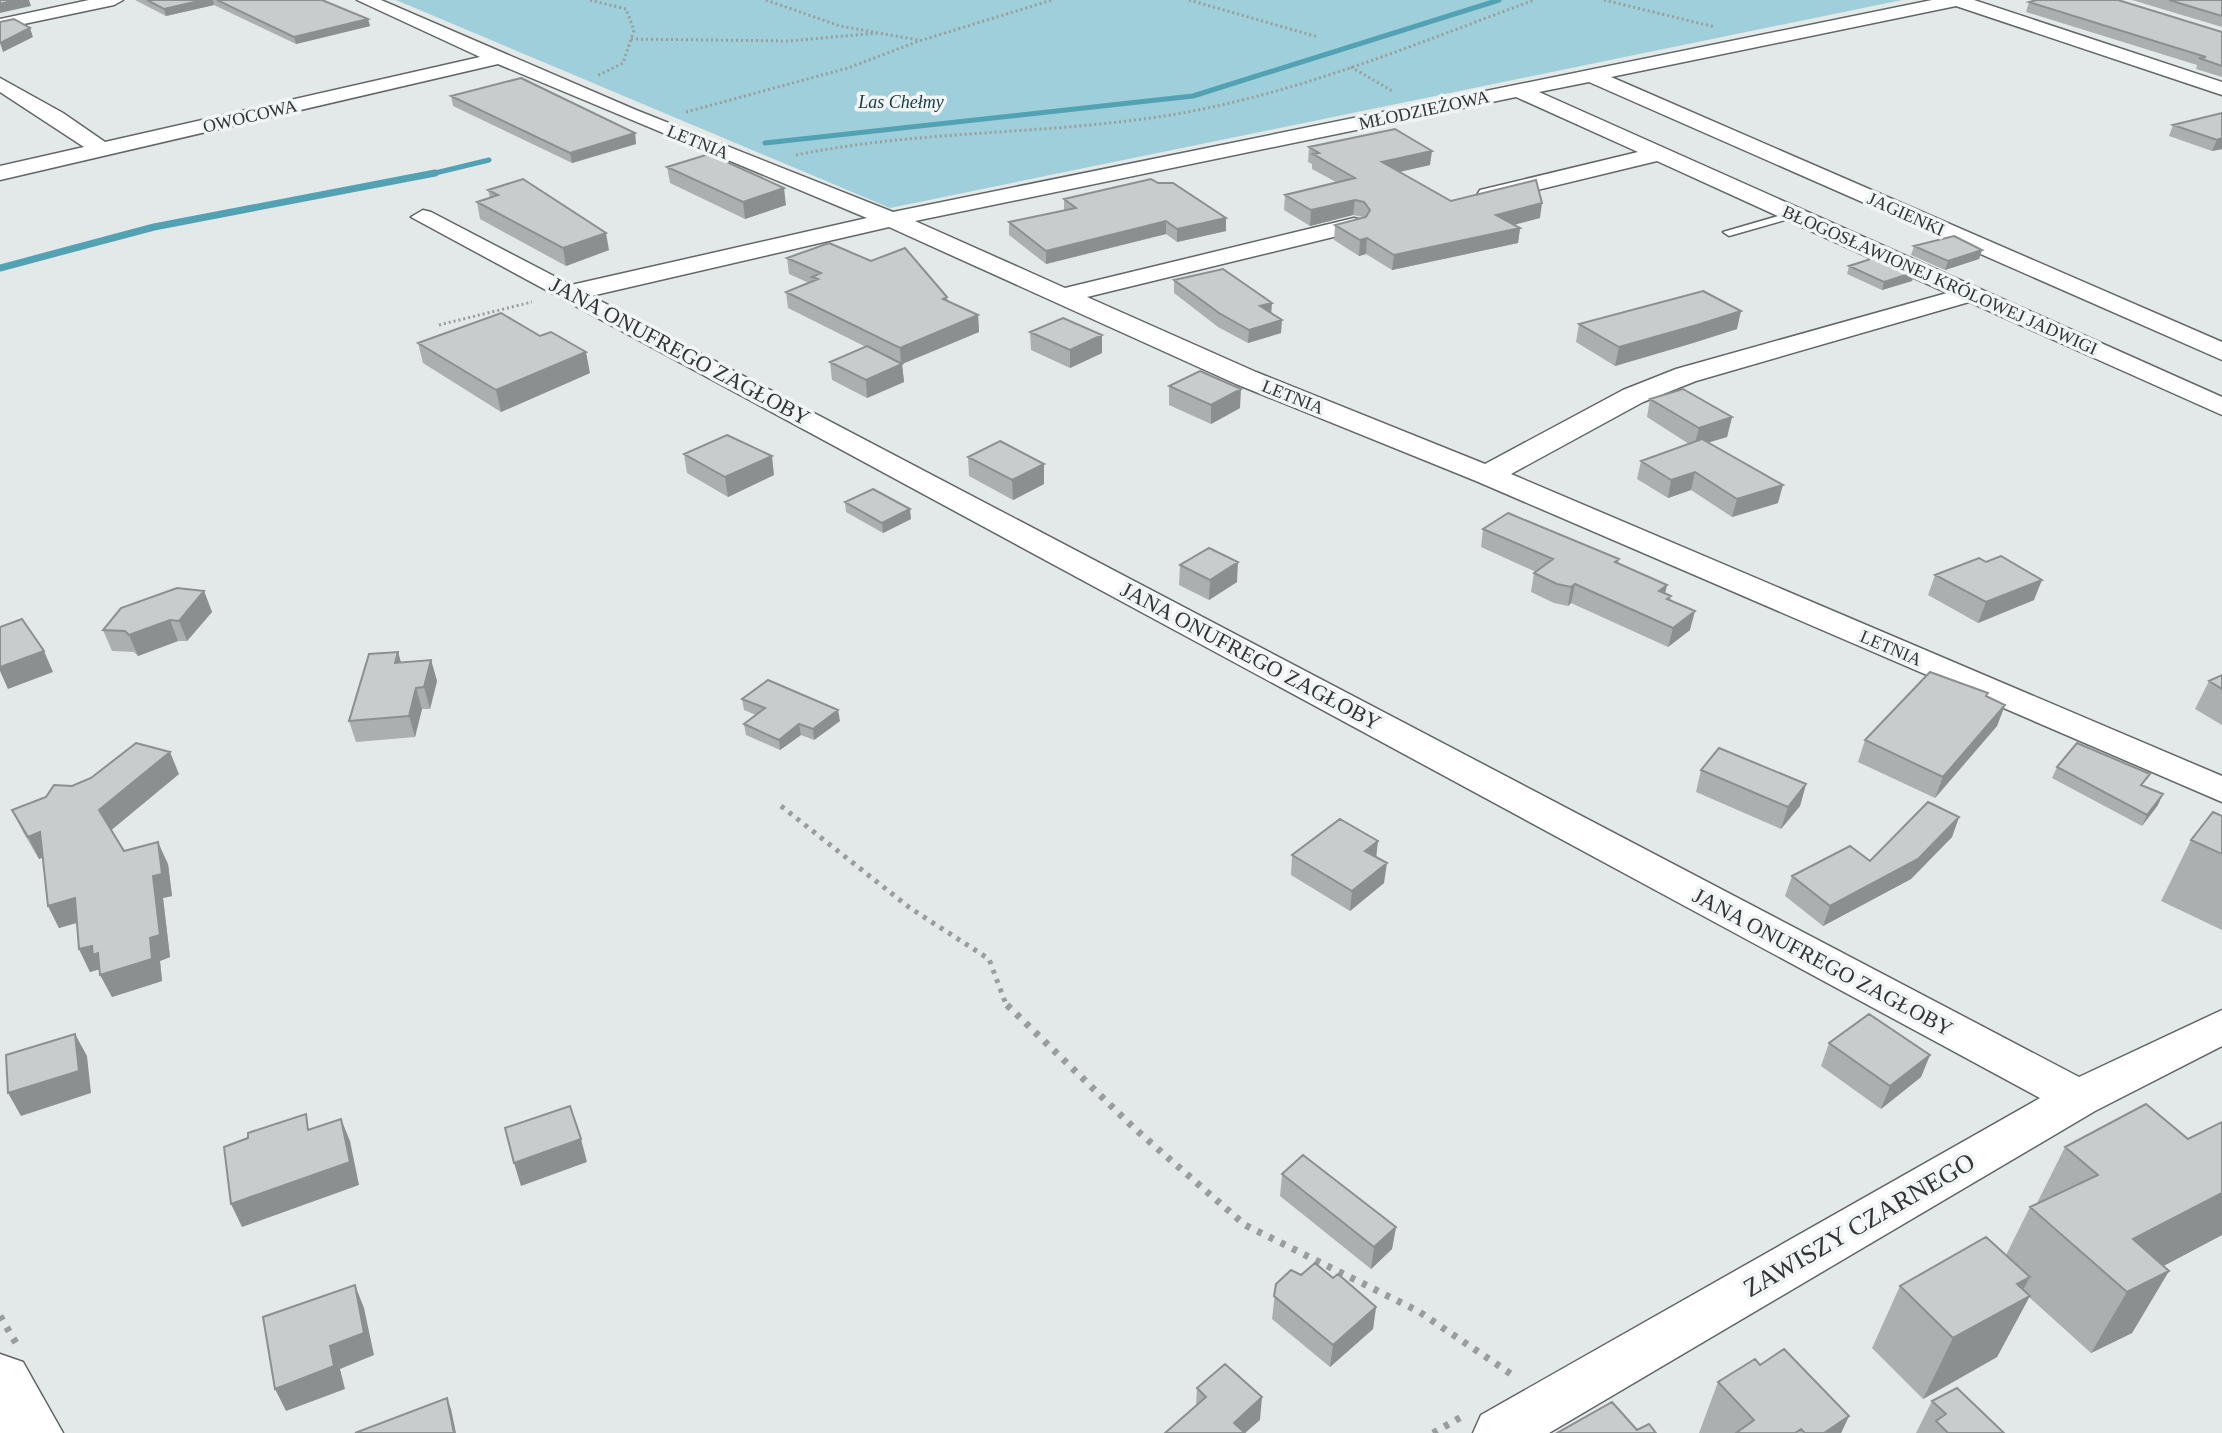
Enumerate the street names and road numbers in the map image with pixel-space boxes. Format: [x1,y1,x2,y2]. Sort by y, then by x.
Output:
street label: MŁODZIEŻOWA [1357,86,1491,134]
street label: OWOCOWA [201,95,299,137]
street label: LETNIA [664,121,732,163]
street label: JAGIENKI [1864,188,1948,240]
street label: BŁOGOSŁAWIONEJ KRÓLOWEJ JADWIGI [1779,200,2101,359]
street label: JANA ONUFREGO ZAGŁOBY [546,272,814,430]
street label: LETNIA [1259,376,1327,418]
street label: JANA ONUFREGO ZAGŁOBY [1117,577,1385,735]
street label: LETNIA [1857,626,1925,670]
street label: JANA ONUFREGO ZAGŁOBY [1689,883,1957,1041]
street label: ZAWISZY CZARNEGO [1738,1147,1980,1303]

